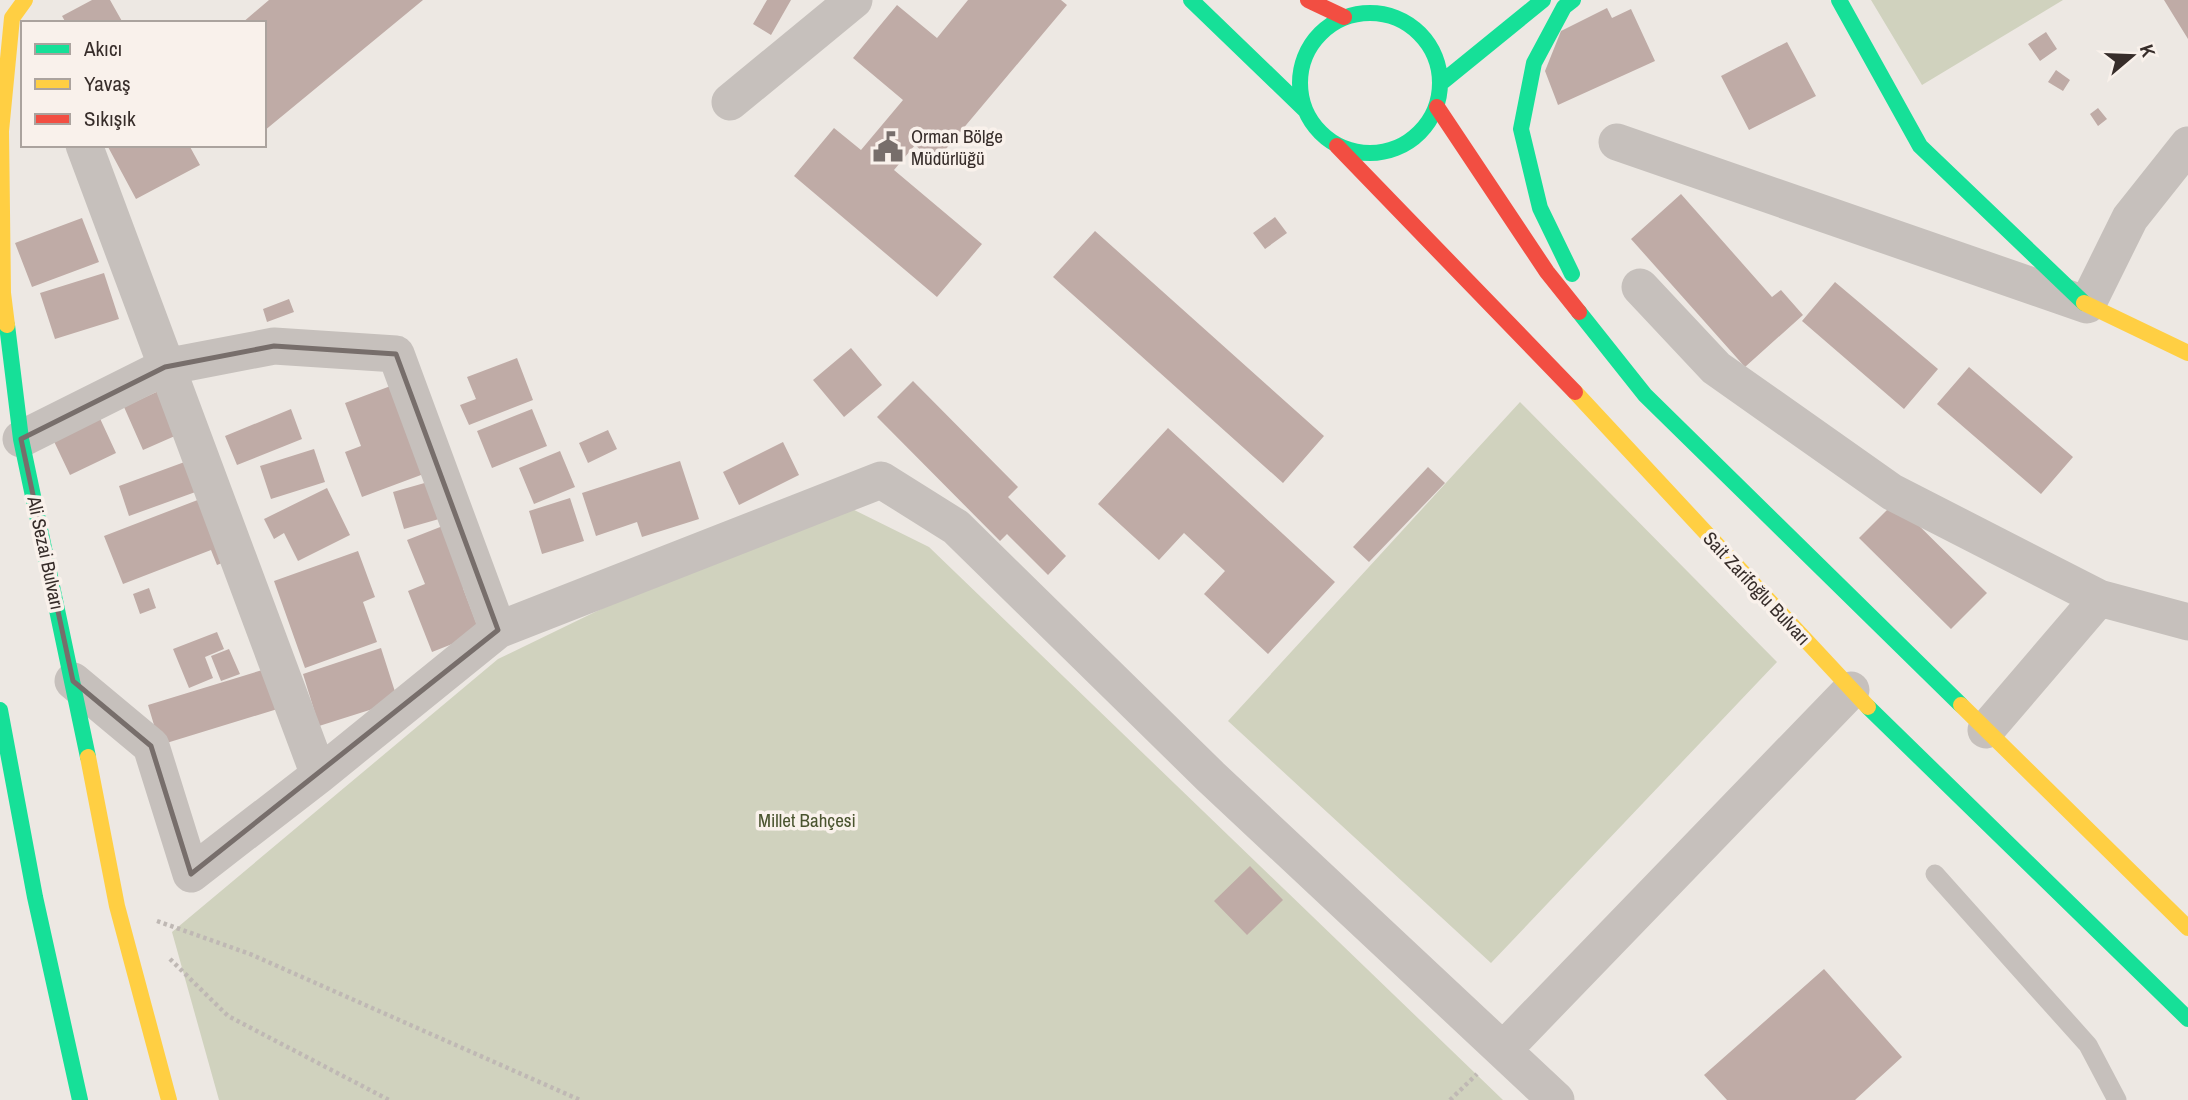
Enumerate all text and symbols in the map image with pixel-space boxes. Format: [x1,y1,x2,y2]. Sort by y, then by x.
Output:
legend [21,21,266,147]
north arrow [2097,21,2167,91]
text: Akıcı [83,34,122,63]
text: K [2134,41,2162,61]
text: Yavaş [84,69,131,98]
text: Sıkışık [84,104,136,133]
place label: Orman Bölge Müdürlüğü [911,123,1003,171]
public building icon: Orman Bölge Müdürlüğü [871,130,905,164]
street label: Ali Sezai Bulvarı [21,493,71,612]
street label: Sait Zarifoğlu Bulvarı [1698,526,1816,650]
park label: Millet Bahçesi [758,807,856,833]

